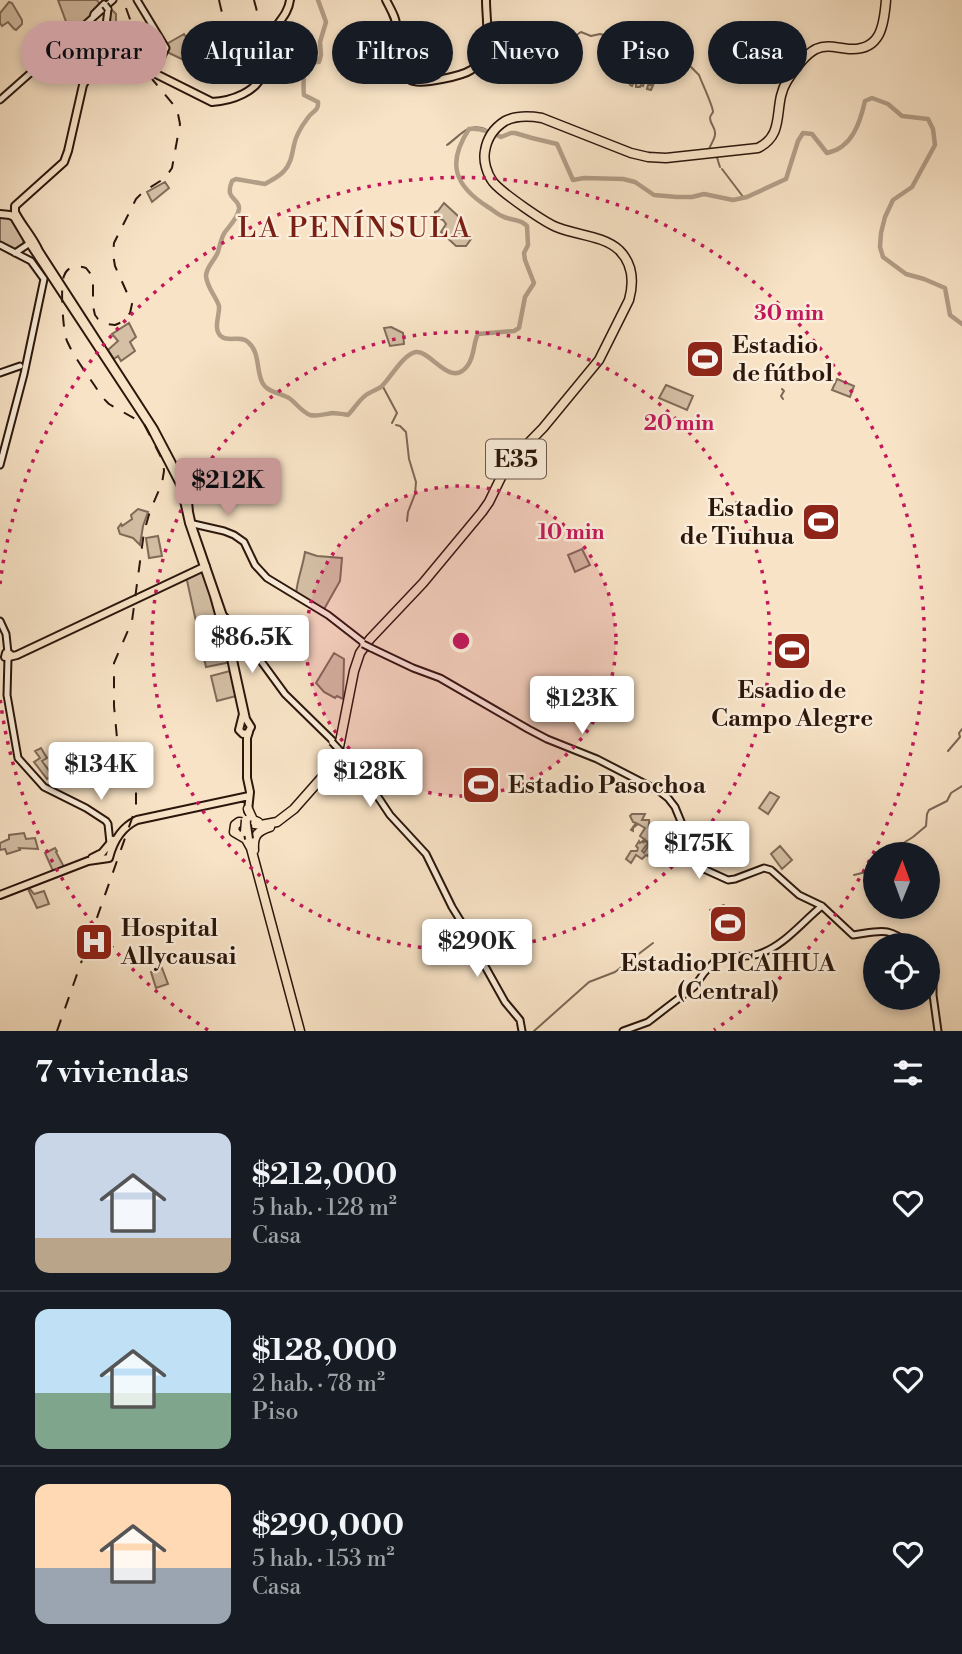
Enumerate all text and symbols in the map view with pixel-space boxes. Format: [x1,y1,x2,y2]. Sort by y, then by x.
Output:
chip: Comprar [21,21,167,84]
chip: Alquilar [181,21,318,84]
chip: Filtros [332,21,453,84]
chip: Nuevo [467,21,583,84]
chip: Piso [597,21,694,84]
chip: Casa [708,21,807,84]
district label: LA PENÍNSULA [238,209,472,246]
text: 30 min [754,301,824,327]
place label: Estadio de fútbol [732,331,833,389]
sports icon: Estadio de fútbol [684,338,726,380]
text: 20 min [644,411,714,437]
road number: E35 [486,440,546,478]
pin: $212K [179,458,277,518]
text: $212K [192,467,264,495]
place label: Estadio de Tiuhua [680,494,795,552]
sports icon: Estadio de Tiuhua [800,501,842,543]
text: 10 min [538,520,604,546]
pin: $86.5K [195,616,309,675]
text: $86.5K [211,624,293,652]
centre of rings [449,629,473,653]
sports icon: Esadio de Campo Alegre [771,630,813,672]
pin: $123K [533,676,631,736]
place label: Esadio de Campo Alegre [711,676,873,734]
text: $123K [546,685,618,713]
pin: $134K [52,742,150,802]
pin: $128K [321,750,419,809]
text: $134K [65,751,137,779]
text: $128K [334,758,406,786]
sports icon: Estadio Pasochoa [460,764,502,806]
place label: Estadio Pasochoa [508,771,707,801]
pin: $175K [650,822,748,881]
text: $175K [664,830,734,858]
north arrow [863,842,940,919]
map controls [863,842,940,1010]
sports icon: Estadio PICAIHUA (Central) [707,903,749,945]
place label: Hospital Allycausai [120,914,237,972]
pin: $290K [428,920,526,979]
hospital icon: Hospital Allycausai [73,921,115,963]
text: $290K [438,928,516,956]
button: locate [863,933,940,1010]
place label: Estadio PICAIHUA (Central) [620,949,836,1007]
text: 7 viviendas [35,1054,189,1092]
icon: filters [889,1054,927,1092]
text: $212,000 [252,1156,397,1194]
icon: home [91,1161,175,1245]
icon: heart [889,1184,927,1222]
text: 5 hab. · 128 m² [252,1194,397,1222]
text: Casa [252,1222,301,1250]
text: $128,000 [252,1332,397,1370]
icon: home [91,1337,175,1421]
icon: heart [889,1360,927,1398]
text: 2 hab. · 78 m² [252,1370,385,1398]
text: Piso [252,1398,298,1426]
text: $290,000 [252,1507,404,1545]
icon: home [91,1512,175,1596]
icon: heart [889,1535,927,1573]
text: 5 hab. · 153 m² [252,1545,395,1573]
text: Casa [252,1573,301,1601]

